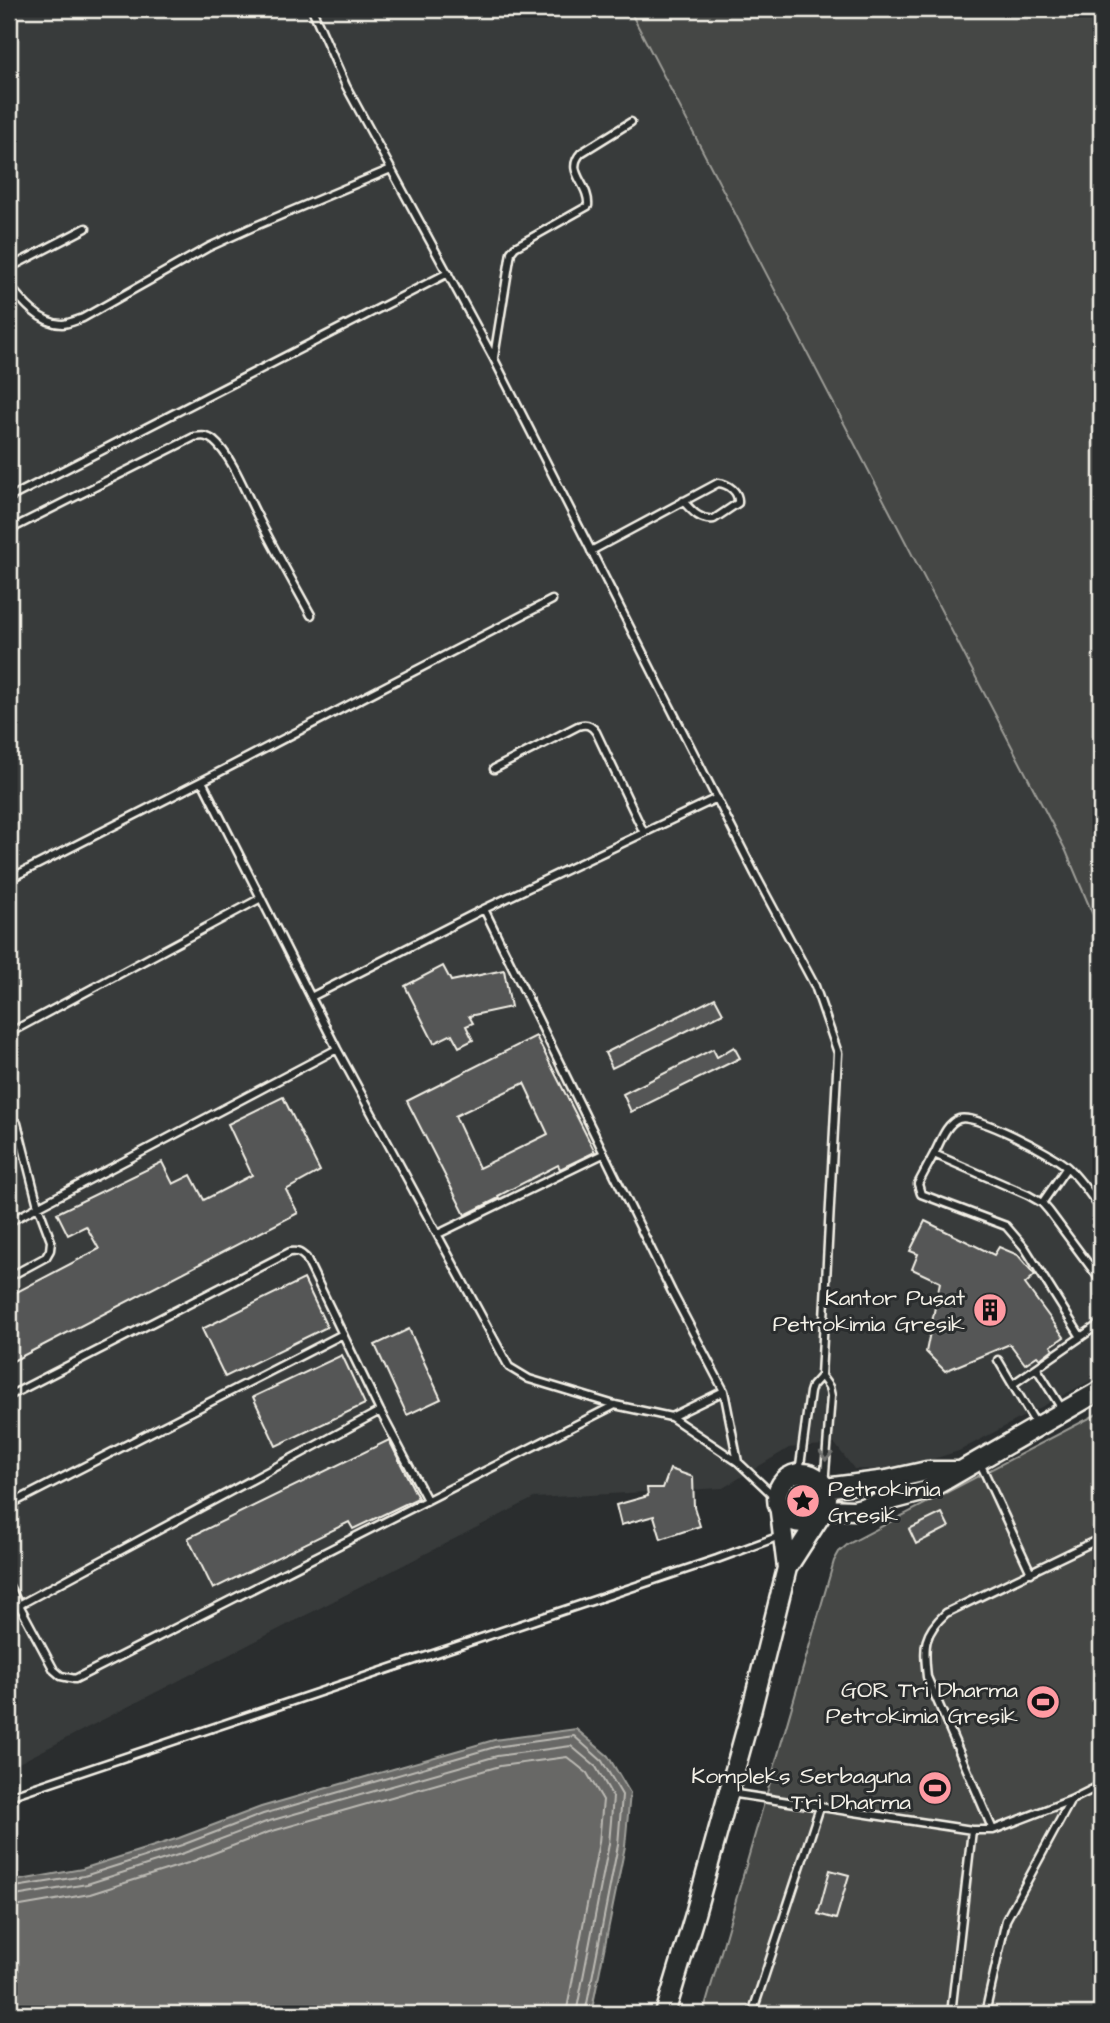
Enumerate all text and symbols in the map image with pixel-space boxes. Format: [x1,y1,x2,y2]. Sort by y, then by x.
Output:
place label: Kantor Pusat Petrokimia Gresik [773,1282,966,1340]
building icon: Kantor Pusat Petrokimia Gresik [971,1291,1009,1329]
one-way arrow [819,1451,834,1462]
place label: Petrokimia Gresik [828,1473,941,1531]
place icon: Petrokimia Gresik [784,1482,822,1520]
place label: GOR Tri Dharma Petrokimia Gresik [826,1674,1018,1732]
sports icon: GOR Tri Dharma Petrokimia Gresik [1024,1683,1062,1721]
place label: Kompleks Serbaguna Tri Dharma [691,1760,911,1818]
sports icon: Kompleks Serbaguna Tri Dharma [916,1769,954,1807]

